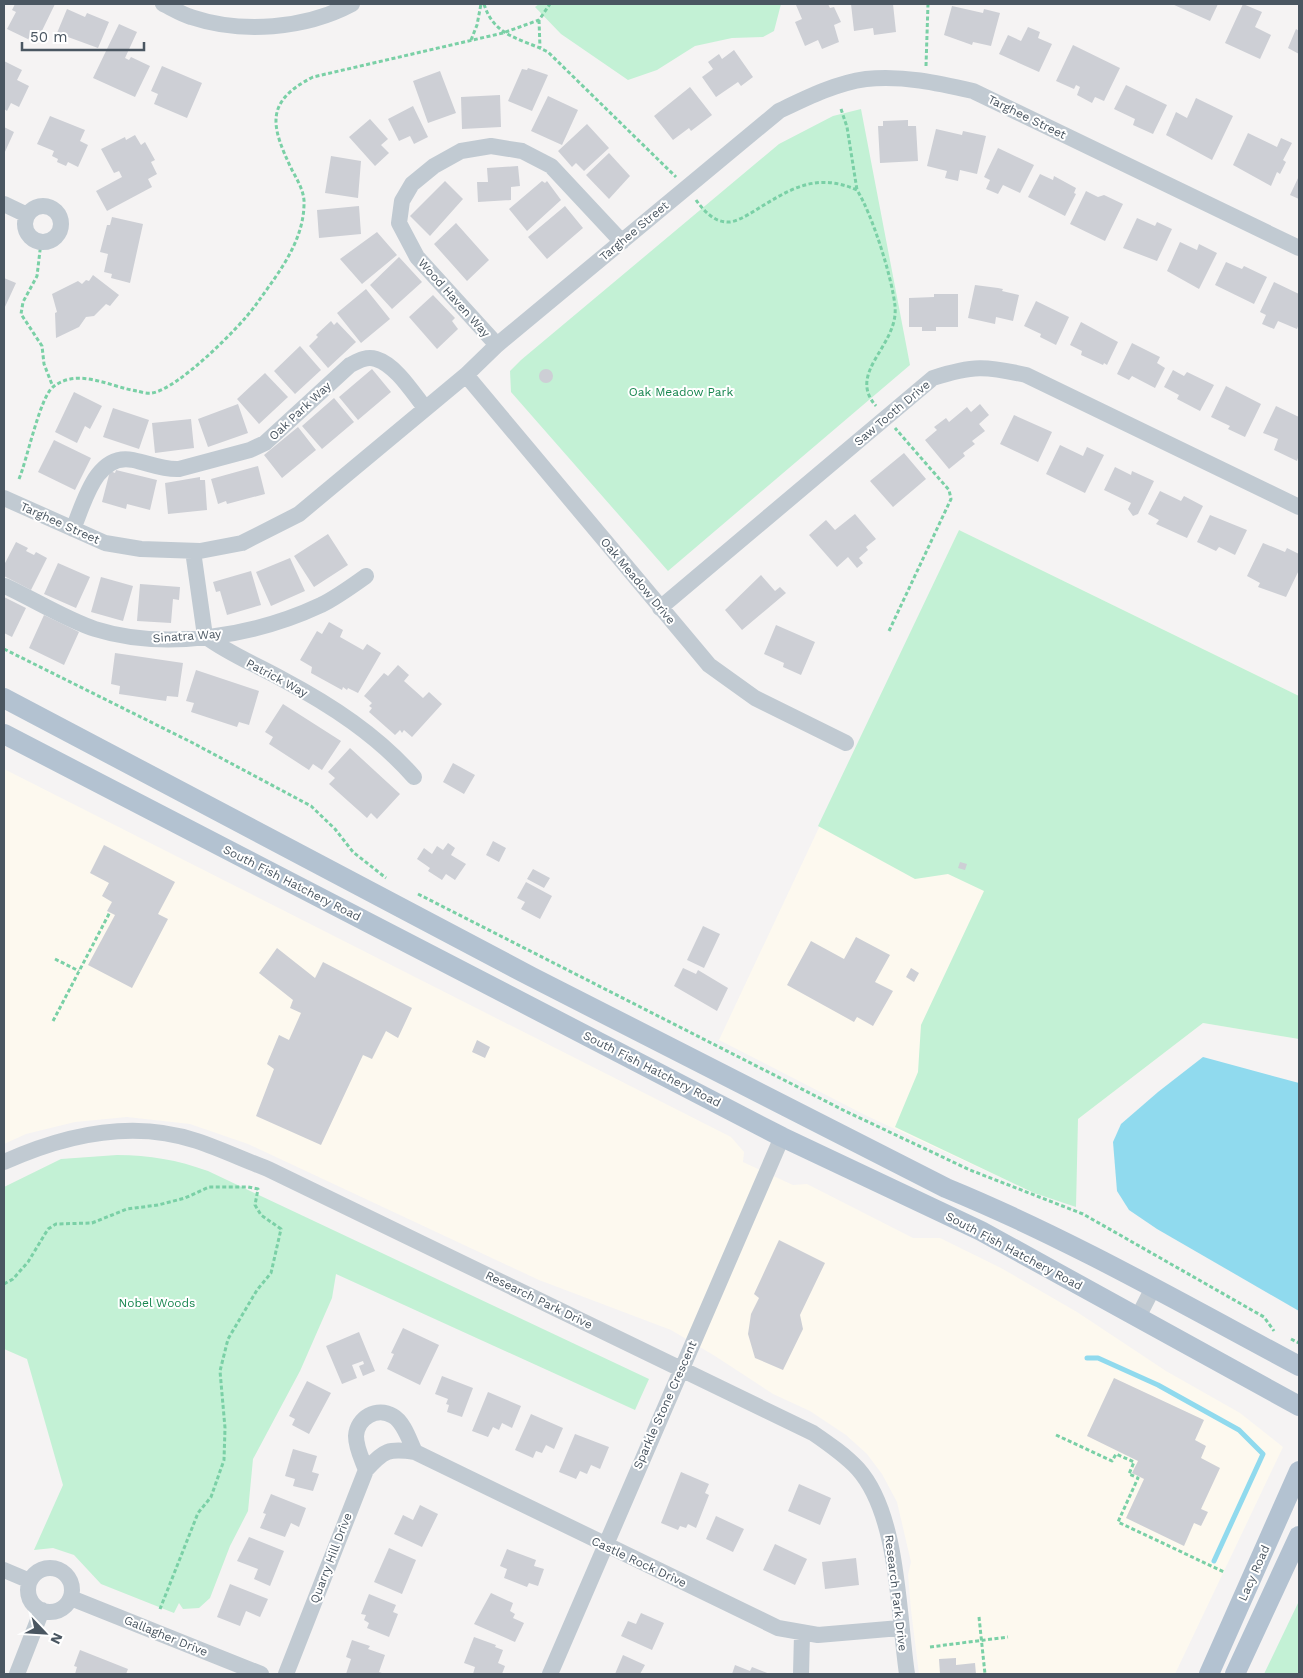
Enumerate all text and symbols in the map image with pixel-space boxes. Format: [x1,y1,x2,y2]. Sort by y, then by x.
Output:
scale bar [22,20,145,52]
text: 50 m [30,28,67,46]
street label: Targhee Street [986,92,1068,142]
street label: Targhee Street [597,198,671,264]
street label: Wood Haven Way [415,256,493,341]
street label: Saw Tooth Drive [851,377,933,449]
street label: Oak Park Way [266,378,334,443]
park label: Oak Meadow Park [629,385,733,399]
street label: Targhee Street [18,499,102,547]
street label: Oak Meadow Drive [598,535,678,627]
street label: Sinatra Way [152,627,222,645]
street label: Patrick Way [244,656,311,700]
street label: South Fish Hatchery Road [221,842,363,924]
street label: South Fish Hatchery Road [581,1028,723,1110]
street label: South Fish Hatchery Road [943,1209,1085,1293]
street label: Research Park Drive [483,1268,595,1332]
park label: Nobel Woods [119,1296,195,1310]
street label: Sparkle Stone Crescent [630,1339,700,1471]
street label: Quarry Hill Drive [307,1511,355,1605]
street label: Castle Rock Drive [589,1534,689,1590]
street label: Research Park Drive [882,1534,910,1652]
street label: Lacy Road [1235,1543,1273,1603]
north arrow [20,1608,70,1658]
street label: Gallagher Drive [122,1613,210,1659]
text: N [47,1630,66,1647]

